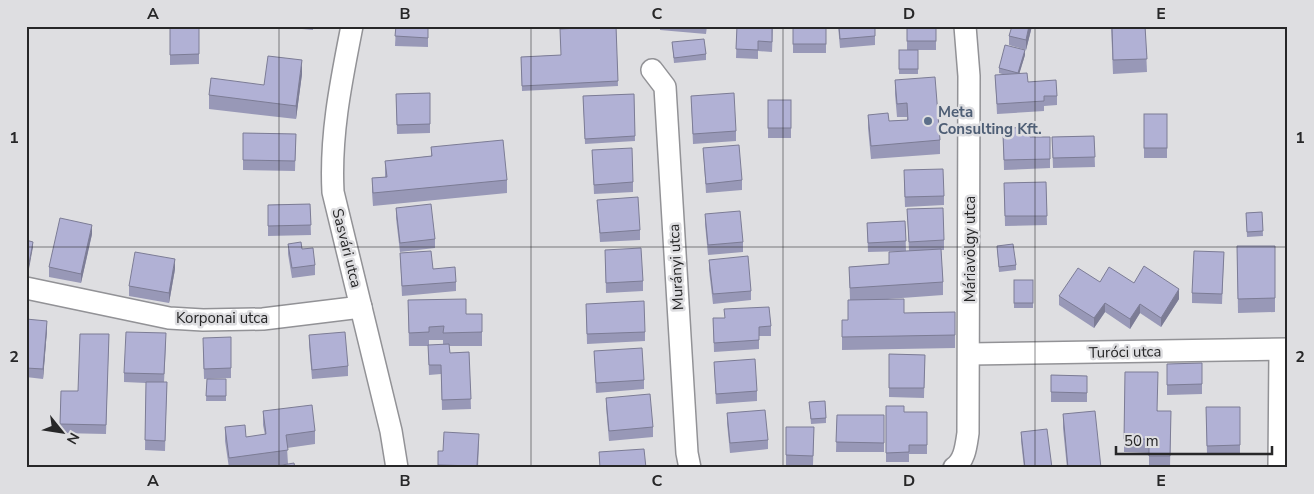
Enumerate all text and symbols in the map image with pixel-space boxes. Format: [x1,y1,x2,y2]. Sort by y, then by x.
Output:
text: A [147,3,159,25]
text: B [399,3,411,25]
text: C [652,3,663,25]
text: D [903,3,915,25]
text: E [1156,3,1166,25]
place label: Meta Consulting Kft. [938,102,1042,139]
marker: Meta Consulting Kft. [922,115,934,127]
text: 1 [9,127,19,149]
text: 1 [1295,127,1305,149]
street label: Máriavölgy utca [960,196,980,302]
street label: Sasvári utca [328,206,366,290]
street label: Murányi utca [664,223,688,311]
street label: Korponai utca [176,308,268,328]
street label: Turóci utca [1088,341,1162,363]
text: 2 [9,346,19,368]
text: 2 [1295,346,1305,368]
north arrow [38,406,88,456]
scale bar [1116,424,1273,456]
text: N [62,429,84,448]
text: 50 m [1124,431,1159,451]
text: A [147,470,159,492]
text: B [399,470,411,492]
text: C [652,470,663,492]
text: D [903,470,915,492]
text: E [1156,470,1166,492]

